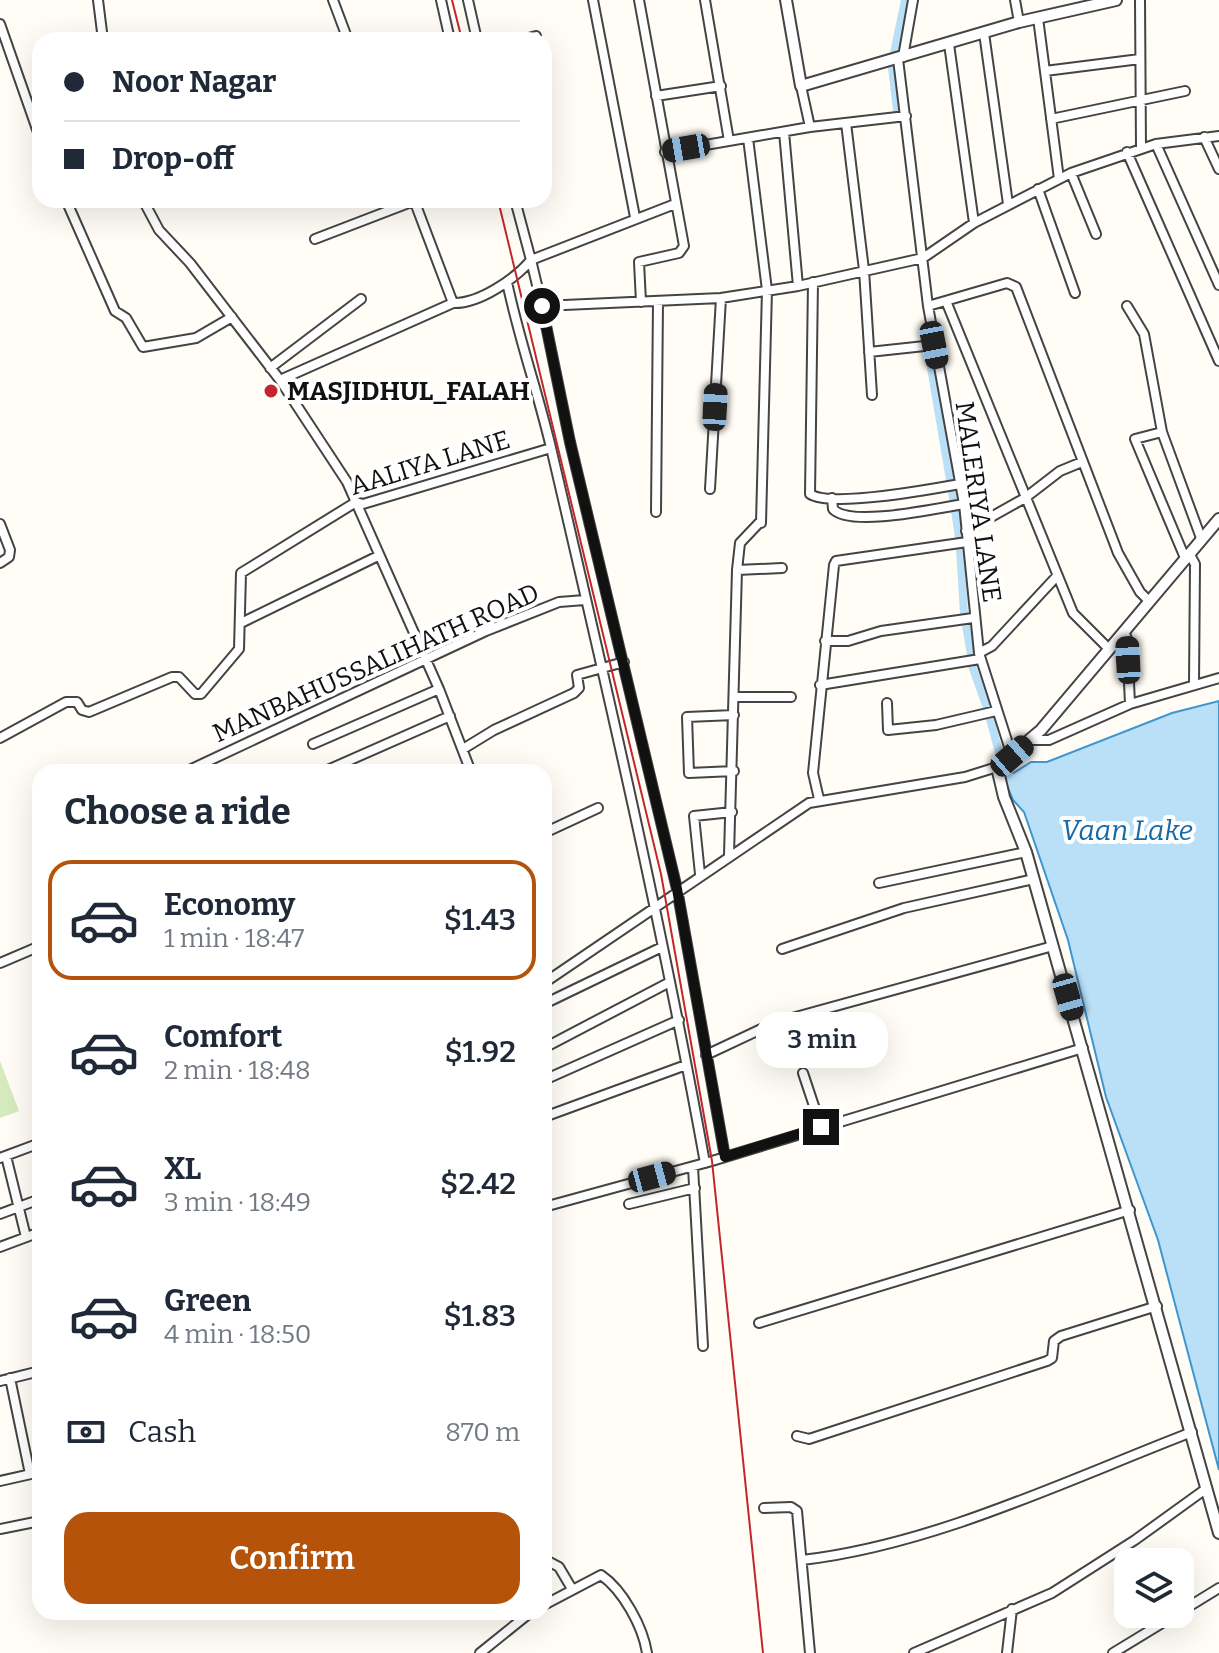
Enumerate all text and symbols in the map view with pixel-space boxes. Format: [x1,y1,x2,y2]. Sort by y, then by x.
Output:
text: Noor Nagar [112,64,276,100]
car [660,132,712,164]
text: Drop-off [112,141,234,177]
route start [524,288,560,324]
car [918,319,950,371]
place label: MASJIDHUL_FALAH [287,376,530,407]
marker: MASJIDHUL_FALAH [262,382,280,400]
car [702,382,728,432]
street label: MALERIYA LANE [949,399,1007,605]
street label: AALIYA LANE [346,424,514,502]
street label: MANBAHUSSALIHATH ROAD [208,577,544,749]
car [1115,635,1141,685]
car [986,731,1038,781]
text: Choose a ride [64,790,291,834]
water label: Vaan Lake [1061,814,1193,847]
icon: car [68,884,140,956]
text: Economy [164,887,295,923]
text: $1.43 [444,902,516,938]
text: 1 min · 18:47 [164,923,304,954]
car [1050,971,1086,1023]
callout: 3 min [755,1011,887,1067]
icon: car [68,1016,140,1088]
text: Comfort [164,1019,282,1055]
text: 3 min [787,1024,857,1055]
text: $1.92 [444,1034,516,1070]
text: 2 min · 18:48 [164,1055,311,1086]
route end [803,1109,839,1145]
icon: car [68,1148,140,1220]
text: XL [164,1151,201,1187]
car [626,1159,678,1195]
text: $2.42 [440,1166,516,1202]
text: 3 min · 18:49 [164,1187,311,1218]
icon: car [68,1280,140,1352]
text: Green [164,1283,251,1319]
text: $1.83 [443,1298,516,1334]
text: 4 min · 18:50 [164,1319,312,1350]
icon: cash [64,1410,108,1454]
text: Cash [128,1414,196,1450]
text: 870 m [445,1417,520,1448]
button: Confirm [64,1512,520,1604]
map controls [1114,1548,1194,1628]
button: layers [1114,1548,1194,1628]

